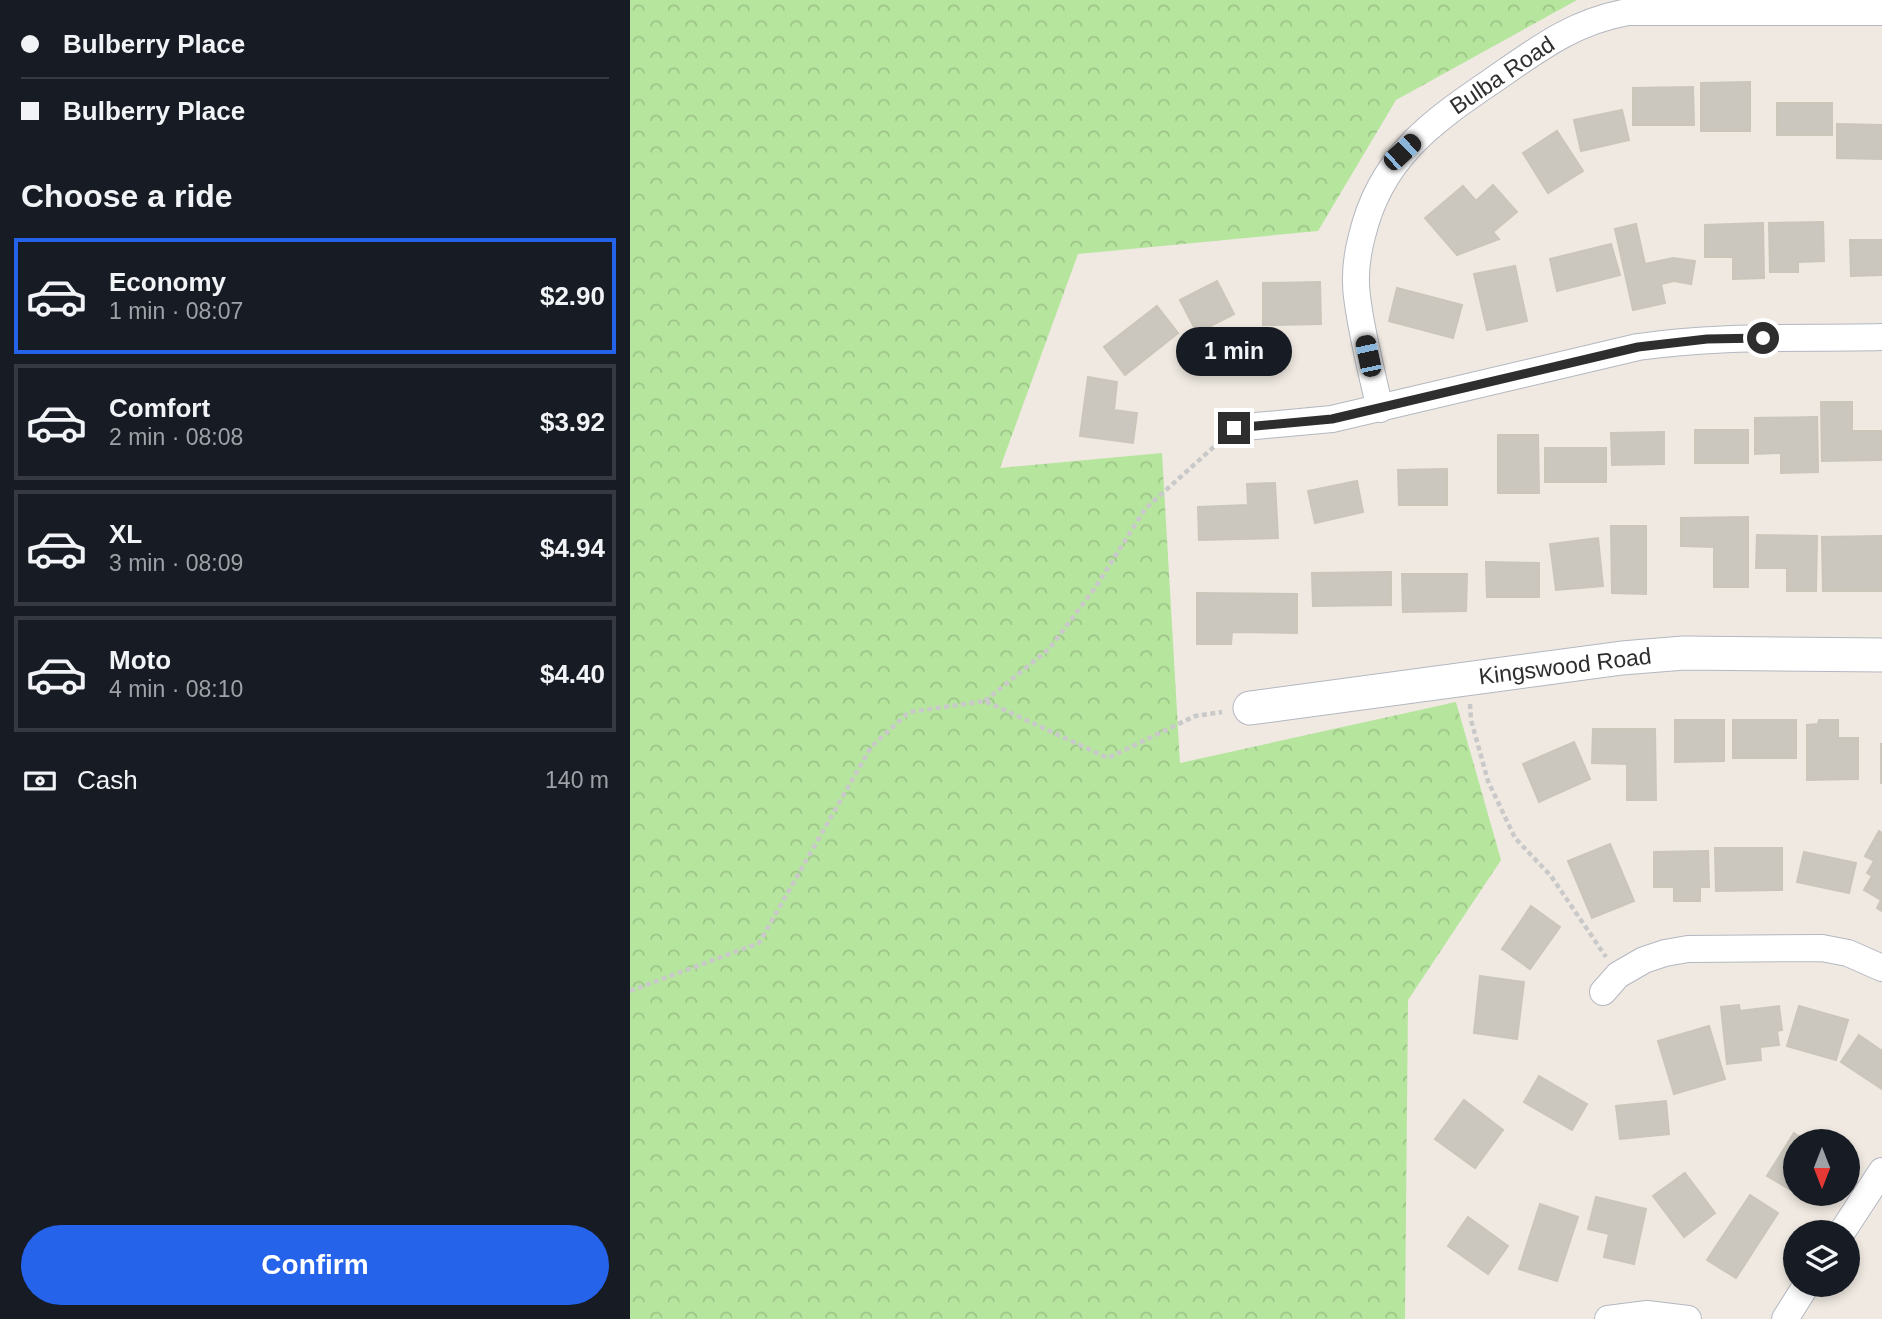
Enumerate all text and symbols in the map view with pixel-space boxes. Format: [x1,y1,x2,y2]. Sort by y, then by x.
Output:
text: Bulberry Place [63,29,245,59]
street label: Bulba Road [1445,31,1559,119]
text: Bulberry Place [63,96,245,126]
car [1380,130,1425,174]
text: Choose a ride [21,178,233,214]
icon: car [25,265,88,328]
text: Economy [109,267,226,297]
text: $2.90 [540,281,605,311]
text: 1 min · 08:07 [109,298,243,324]
route start [1747,322,1779,354]
callout: 1 min [1176,326,1292,376]
car [1354,333,1383,379]
text: 1 min [1204,338,1264,364]
icon: car [25,391,88,454]
text: Comfort [109,393,210,423]
text: $3.92 [540,407,605,437]
route end [1218,412,1250,444]
text: 2 min · 08:08 [109,424,243,450]
icon: car [25,517,88,580]
text: XL [109,519,142,549]
text: $4.94 [540,533,605,563]
text: 3 min · 08:09 [109,550,243,576]
street label: Kingswood Road [1477,642,1653,690]
icon: car [25,643,88,706]
text: Moto [109,645,171,675]
text: $4.40 [540,659,605,689]
text: 4 min · 08:10 [109,676,243,702]
icon: cash [21,762,59,800]
text: Cash [77,765,138,795]
text: 140 m [545,767,609,793]
north arrow [1783,1129,1860,1206]
map controls [1783,1129,1860,1297]
button: layers [1783,1220,1860,1297]
button: Confirm [21,1225,609,1305]

